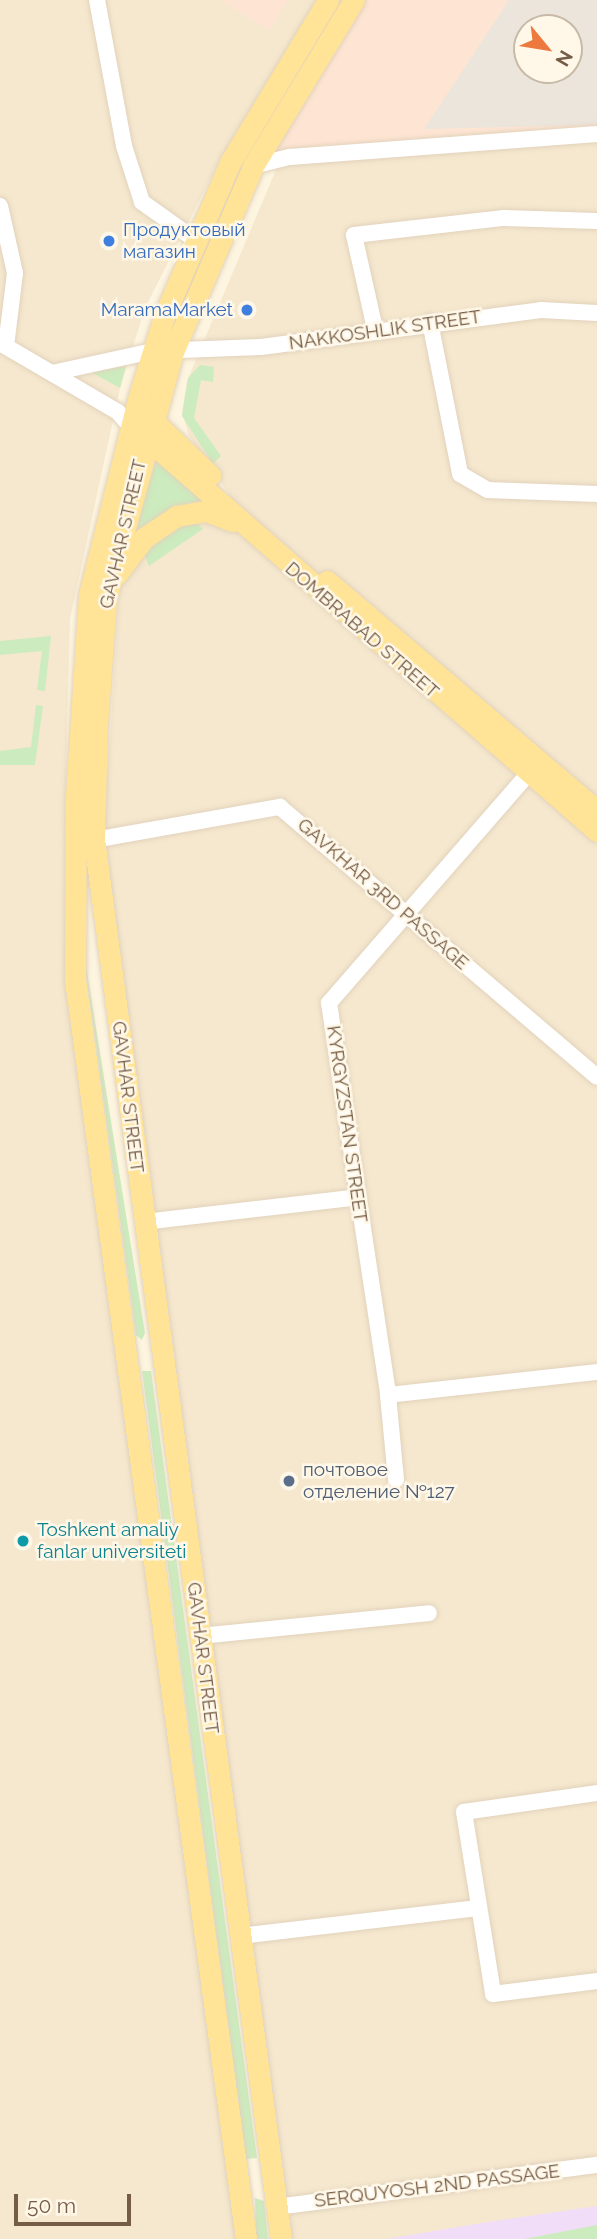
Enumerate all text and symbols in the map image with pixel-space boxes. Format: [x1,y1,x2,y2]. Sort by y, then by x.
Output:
north arrow [513,14,583,84]
text: N [551,47,578,70]
place label: Продуктовый магазин [123,219,245,263]
marker: Продуктовый магазин [101,233,117,249]
place label: MaramaMarket [101,299,233,321]
marker: MaramaMarket [239,302,255,318]
street label: NAKKOSHLIK STREET [287,305,483,355]
street label: GAVHAR STREET [95,457,151,611]
street label: DOMBRABAD STREET [280,557,444,703]
street label: GAVKHAR 3RD PASSAGE [293,813,473,975]
street label: GAVHAR STREET [107,1020,149,1174]
street label: KYRGYZSTAN STREET [322,1024,372,1224]
place label: почтовое отделение №127 [303,1459,455,1503]
marker: почтовое отделение №127 [281,1473,297,1489]
place label: Toshkent amaliy fanlar universiteti [37,1519,187,1563]
marker: Toshkent amaliy fanlar universiteti [15,1533,31,1549]
street label: GAVHAR STREET [182,1581,224,1735]
street label: SERQUYOSH 2ND PASSAGE [313,2160,561,2212]
scale bar [18,2180,135,2224]
text: 50 m [27,2193,76,2218]

